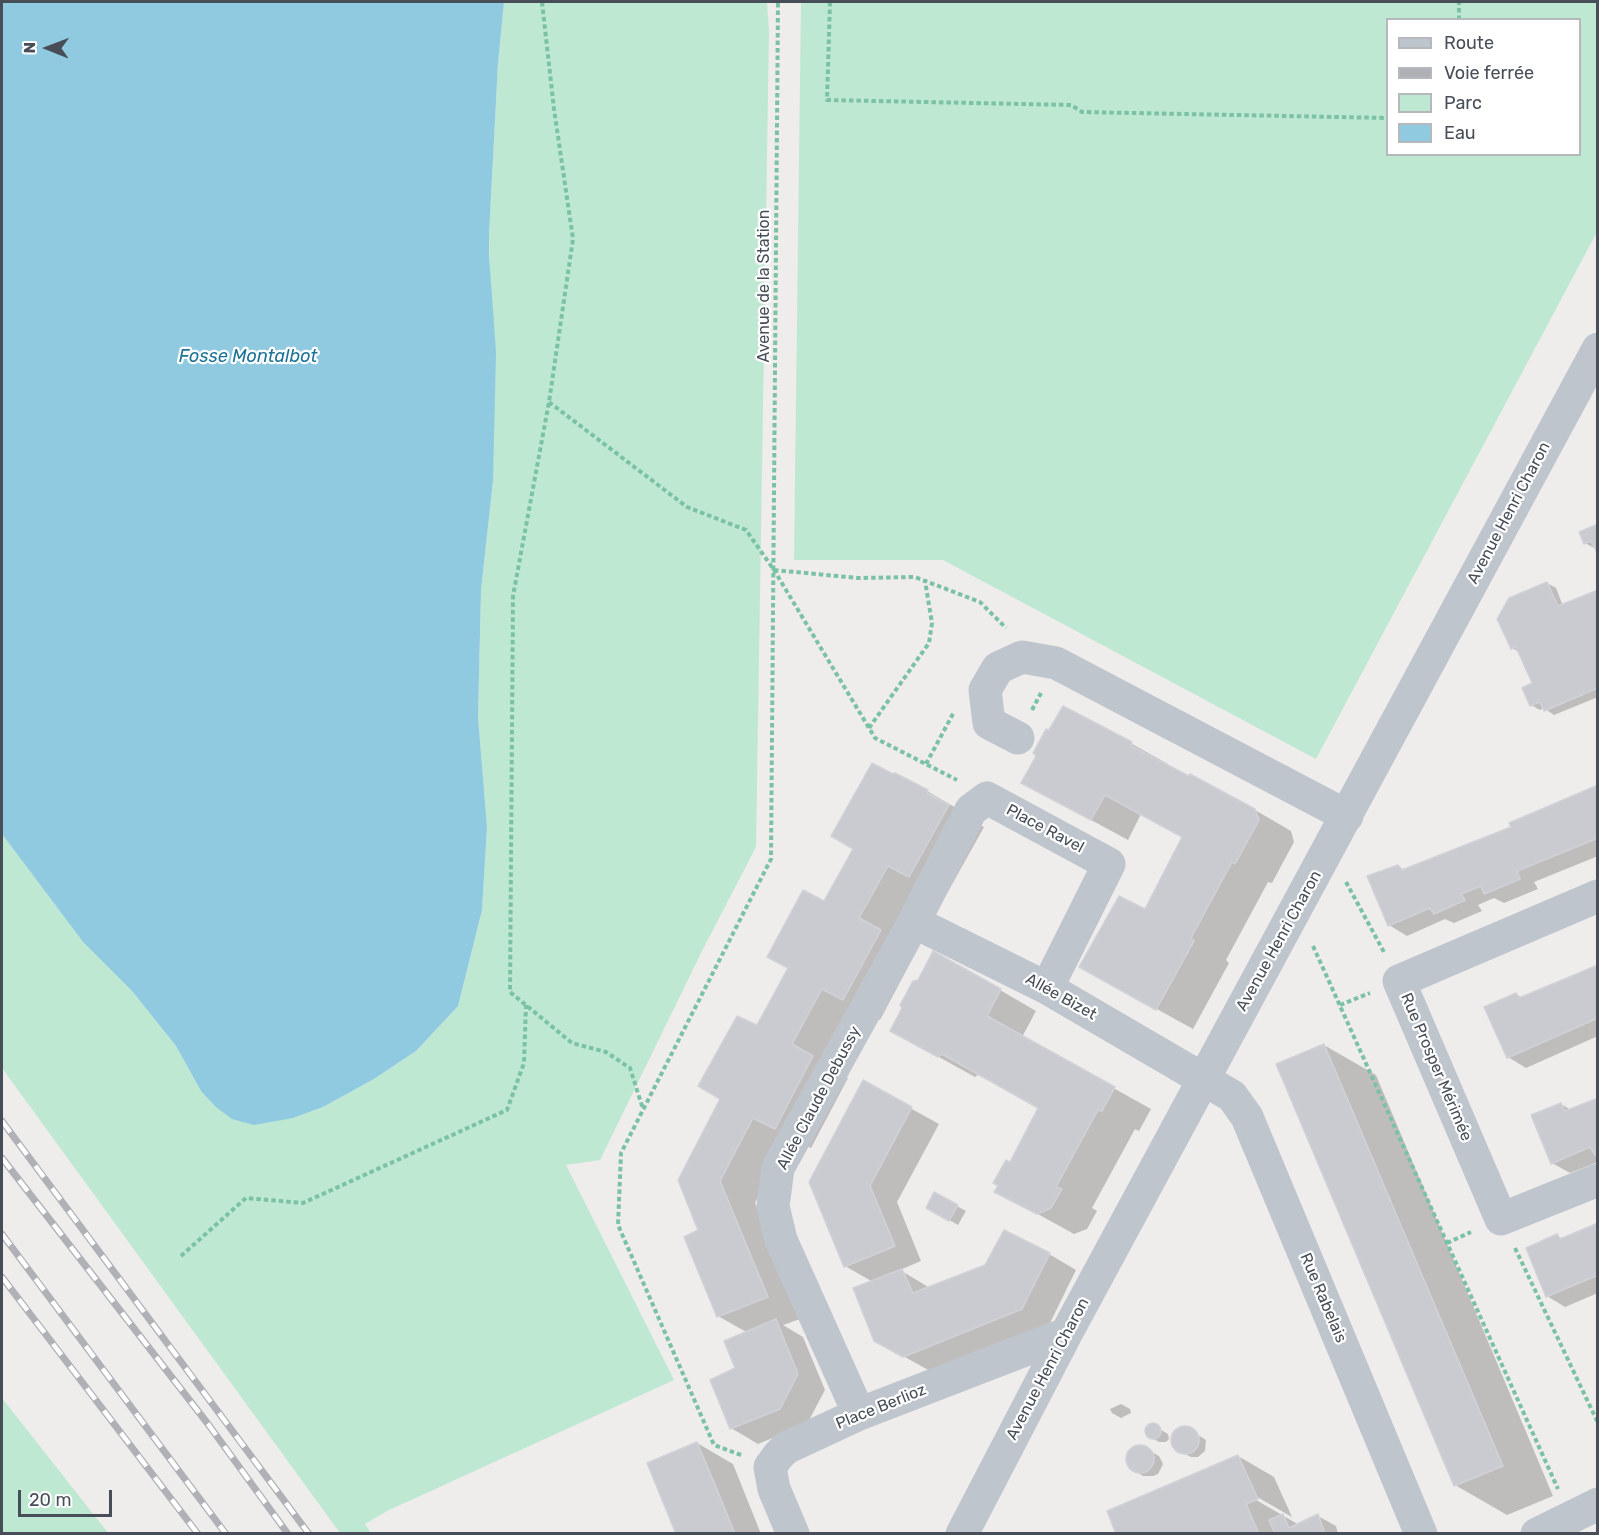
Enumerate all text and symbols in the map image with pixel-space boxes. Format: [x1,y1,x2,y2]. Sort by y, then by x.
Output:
north arrow [18,18,78,78]
legend [1386,18,1581,156]
text: Route [1444,32,1494,54]
text: N [20,42,39,54]
text: Voie ferrée [1444,62,1534,84]
text: Parc [1444,92,1482,114]
text: Eau [1444,122,1476,144]
street label: Avenue de la Station [754,210,774,362]
water label: Fosse Montalbot [179,346,317,368]
street label: Avenue Henri Charon [1463,439,1555,587]
street label: Place Ravel [1003,801,1087,857]
street label: Avenue Henri Charon [1232,867,1326,1015]
street label: Allée Bizet [1022,970,1100,1024]
street label: Rue Prosper Mérimée [1396,990,1476,1144]
street label: Allée Claude Debussy [773,1023,865,1173]
street label: Rue Rabelais [1295,1250,1351,1346]
street label: Avenue Henri Charon [1002,1295,1094,1443]
street label: Place Berlioz [833,1380,929,1434]
scale bar [21,1478,116,1516]
text: 20 m [29,1489,71,1511]

